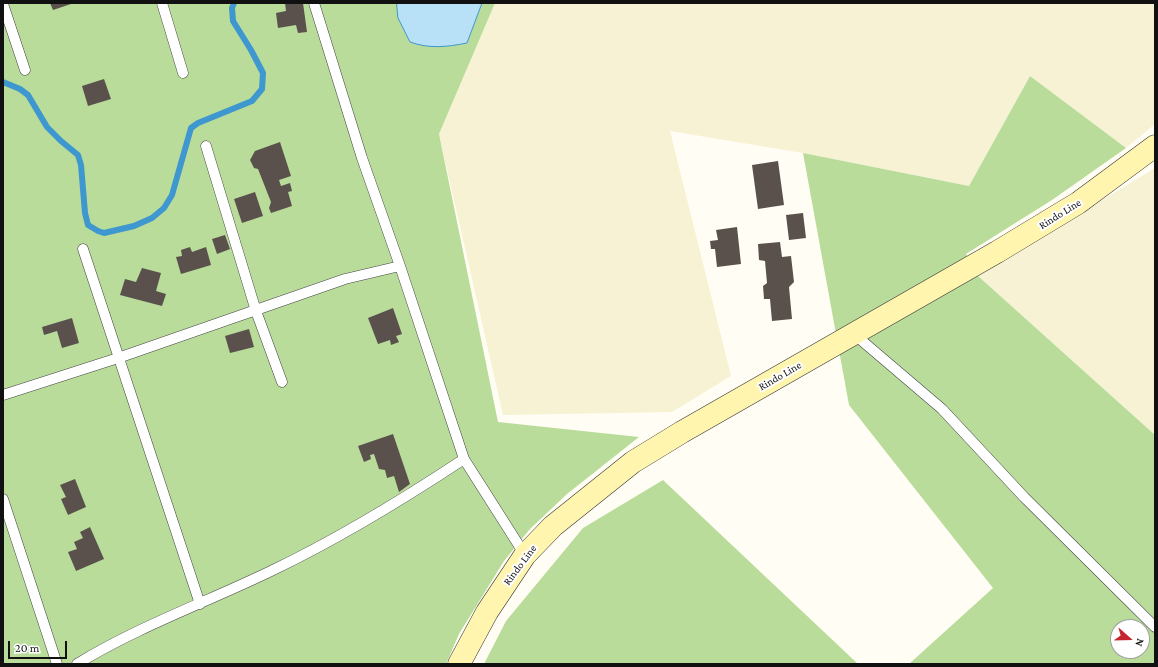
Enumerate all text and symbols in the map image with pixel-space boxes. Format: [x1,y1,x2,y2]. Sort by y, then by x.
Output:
street label: Rindo Line [1036,196,1084,232]
street label: Rindo Line [756,358,804,394]
street label: Rindo Line [500,542,540,588]
north arrow [1110,619,1150,659]
scale bar [10,633,69,659]
text: N [1133,637,1147,648]
text: 20 m [15,641,39,655]

